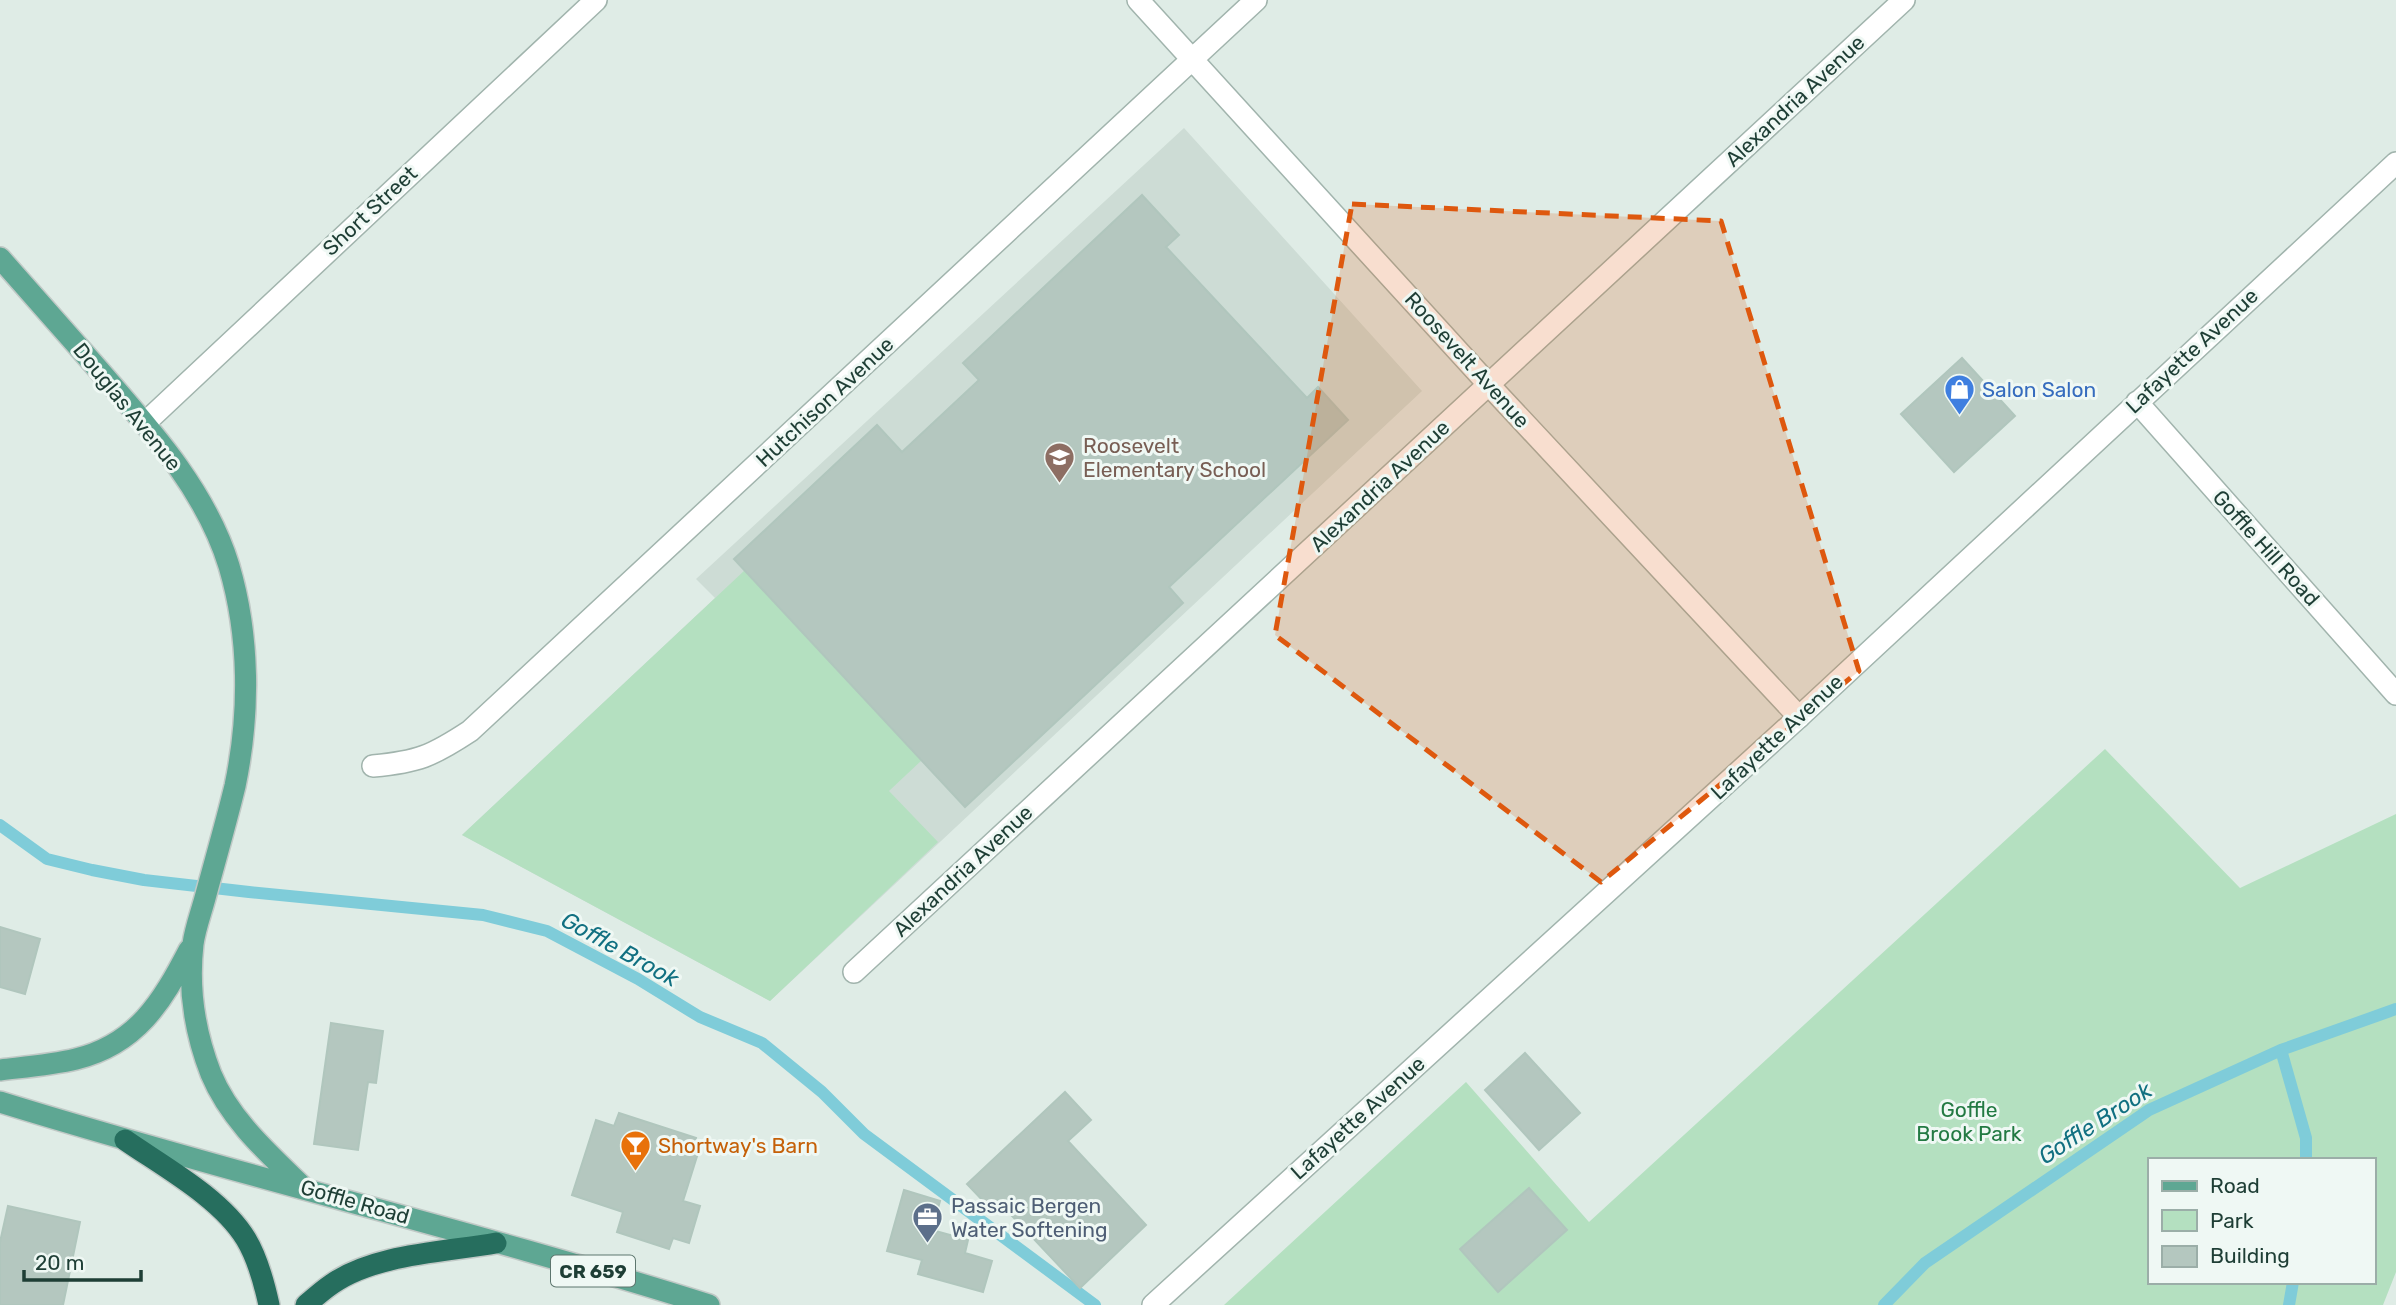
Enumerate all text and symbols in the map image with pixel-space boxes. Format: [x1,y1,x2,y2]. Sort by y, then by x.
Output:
street label: Alexandria Avenue [1720,30,1870,172]
street label: Short Street [317,161,422,261]
street label: Lafayette Avenue [2120,283,2263,418]
street label: Roosevelt Avenue [1400,287,1535,433]
street label: Hutchison Avenue [751,331,899,472]
street label: Douglas Avenue [68,338,187,476]
shop icon: Salon Salon [1942,373,1976,417]
place label: Salon Salon [1982,377,2096,402]
street label: Alexandria Avenue [1305,415,1455,557]
place label: Roosevelt Elementary School [1083,433,1266,482]
school or university icon: Roosevelt Elementary School [1043,441,1077,485]
street label: Goffle Hill Road [2208,485,2325,611]
street label: Lafayette Avenue [1705,669,1848,804]
street label: Alexandria Avenue [888,800,1038,942]
water label: Goffle Brook [556,905,685,993]
street label: Lafayette Avenue [1285,1051,1430,1184]
water label: Goffle Brook [2033,1075,2158,1170]
park label: Goffle Brook Park [1916,1097,2022,1146]
bar icon: Shortway's Barn [618,1129,652,1173]
place label: Shortway's Barn [658,1133,818,1158]
legend [2148,1158,2375,1284]
text: Road [2210,1173,2260,1198]
street label: Goffle Road [298,1174,412,1229]
place label: Passaic Bergen Water Softening [951,1193,1108,1242]
office icon: Passaic Bergen Water Softening [911,1201,945,1245]
text: Park [2210,1208,2254,1233]
scale bar [24,1238,142,1282]
text: Building [2210,1243,2290,1268]
text: 20 m [35,1250,84,1275]
road number: CR 659 [551,1256,635,1287]

